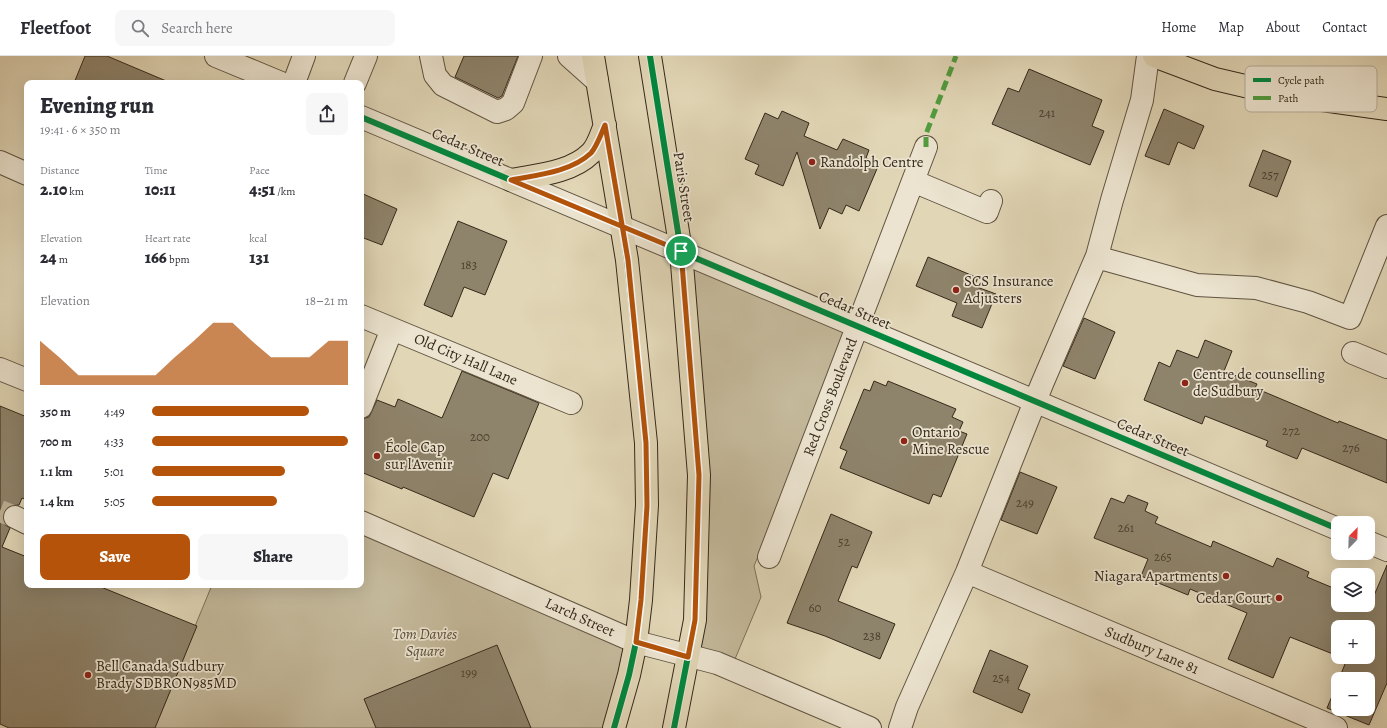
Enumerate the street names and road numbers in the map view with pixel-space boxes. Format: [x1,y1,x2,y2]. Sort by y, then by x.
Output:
street label: Cedar Street [429,123,507,171]
street label: Paris Street [669,150,699,224]
street label: Cedar Street [816,286,894,334]
street label: Old City Hall Lane [411,328,521,390]
street label: Red Cross Boulevard [798,334,862,459]
street label: Cedar Street [1114,413,1192,461]
street label: Larch Street [542,593,618,641]
street label: Sudbury Lane 81 [1102,621,1202,679]

